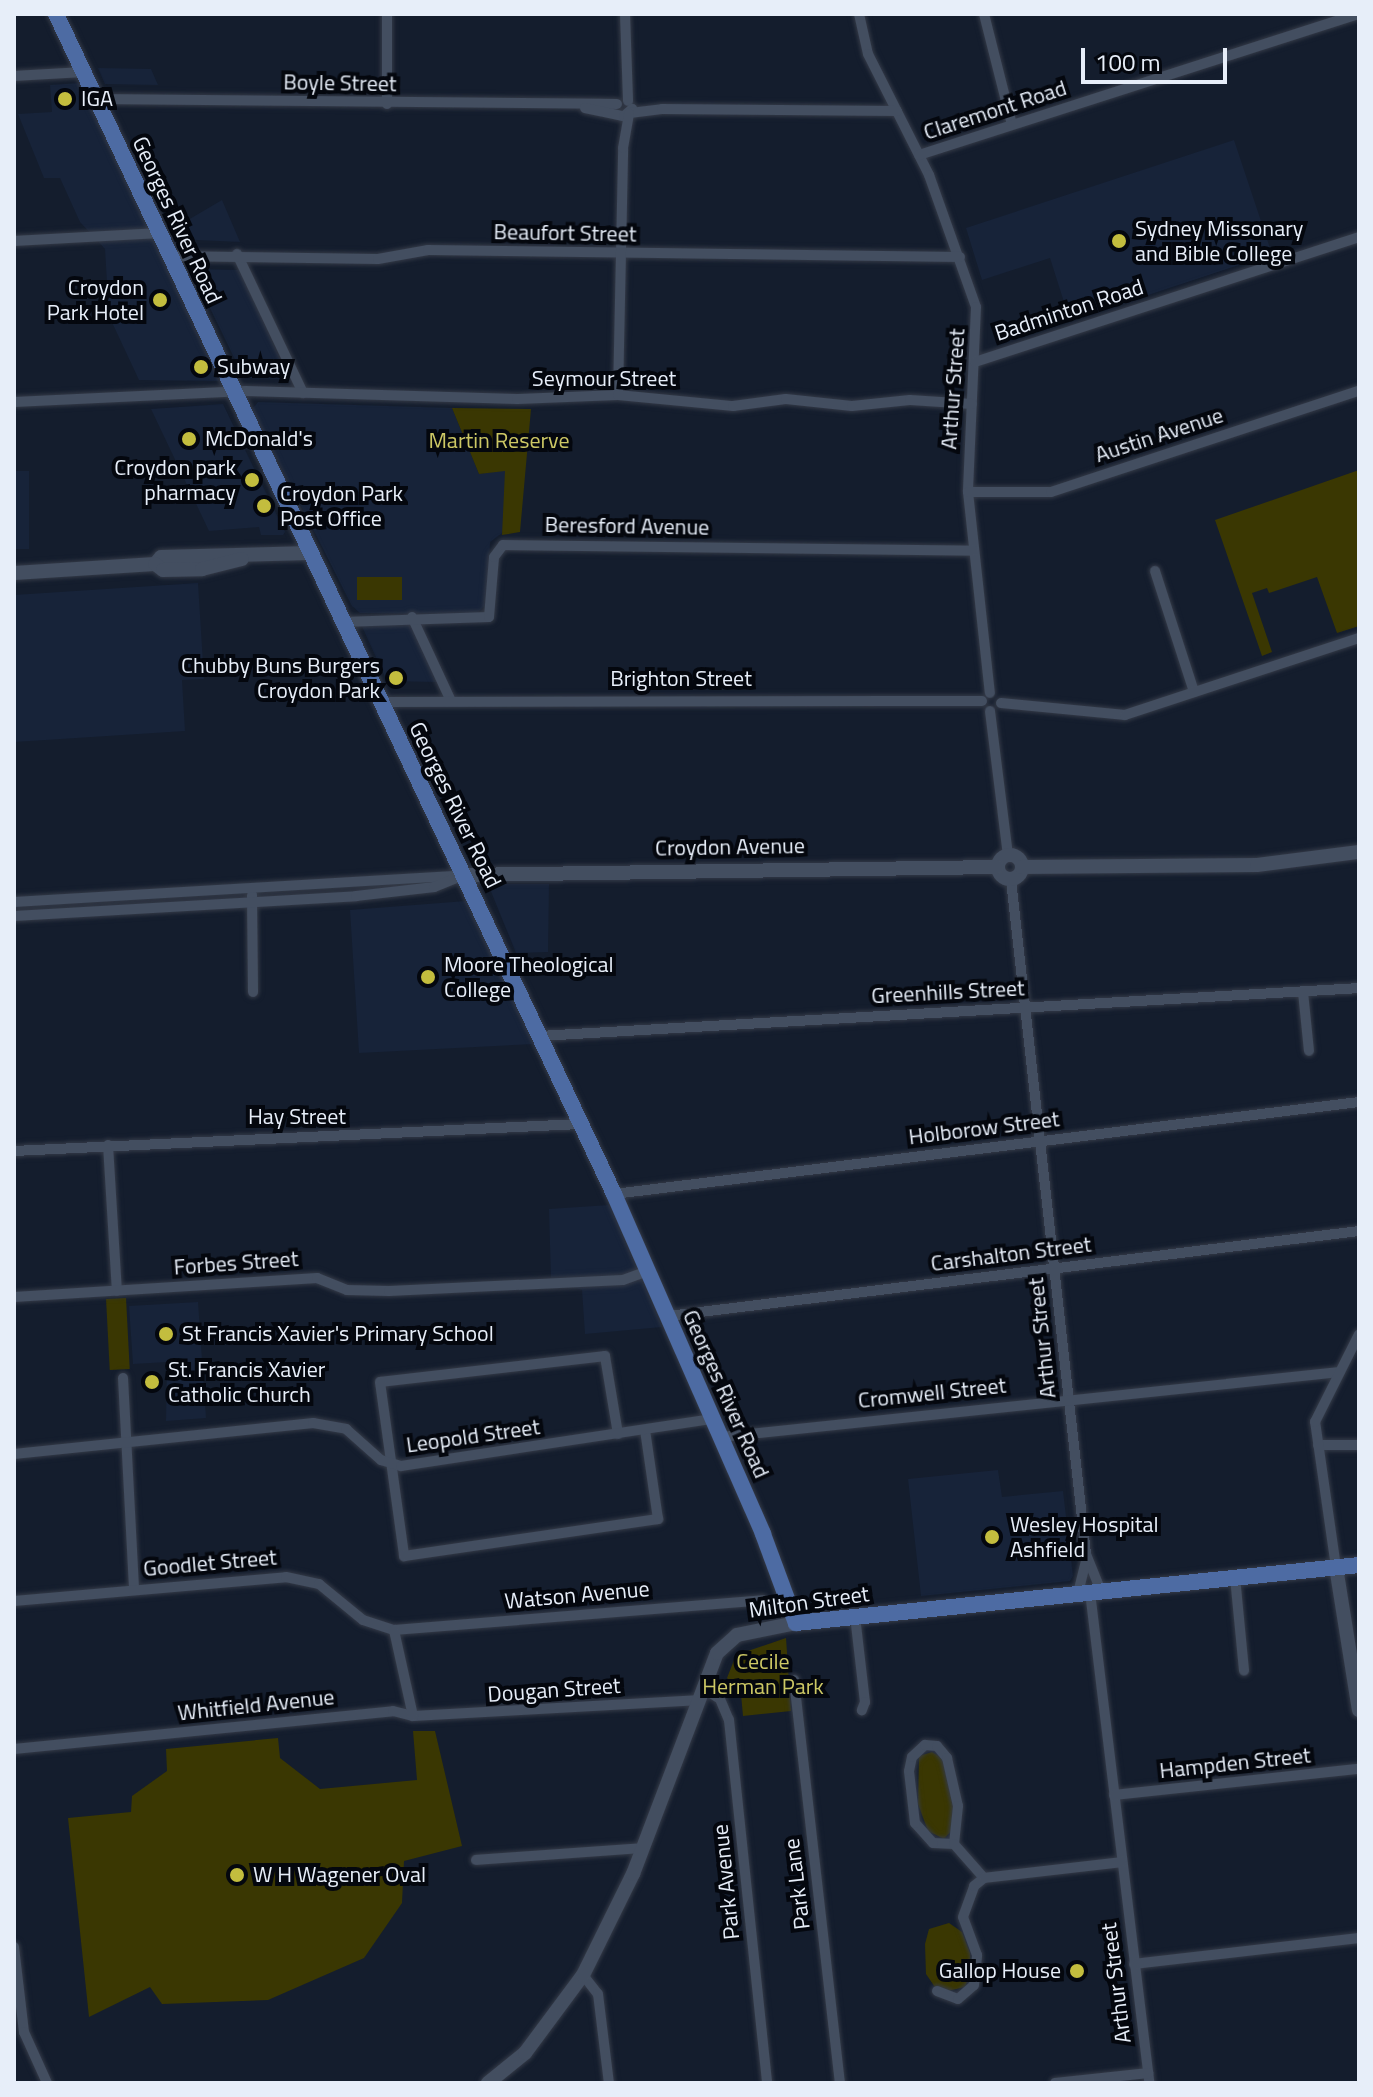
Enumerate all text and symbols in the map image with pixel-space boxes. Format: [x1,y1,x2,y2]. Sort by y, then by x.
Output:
scale bar [1085,32,1231,82]
text: 100 m [1095,44,1161,80]
street label: Boyle Street [283,69,397,97]
street label: Claremont Road [920,74,1070,146]
place label: IGA [81,86,113,112]
marker: IGA [56,90,74,108]
street label: Georges River Road [127,132,227,308]
place label: Sydney Missonary and Bible College [1135,215,1303,266]
street label: Beaufort Street [493,219,637,247]
marker: Sydney Missonary and Bible College [1110,232,1128,250]
place label: Croydon Park Hotel [47,274,144,326]
street label: Badminton Road [991,274,1147,346]
marker: Croydon Park Hotel [151,291,169,309]
street label: Arthur Street [936,328,970,450]
place label: Subway [217,354,290,380]
marker: Subway [192,358,210,376]
street label: Seymour Street [532,366,676,392]
street label: Austin Avenue [1092,402,1226,468]
place label: McDonald's [205,426,313,452]
park label: Martin Reserve [428,428,570,454]
marker: McDonald's [180,430,198,448]
place label: Croydon park pharmacy [114,454,236,506]
marker: Croydon park pharmacy [243,471,261,489]
place label: Croydon Park Post Office [280,480,403,532]
marker: Croydon Park Post Office [255,497,273,515]
street label: Beresford Avenue [544,511,710,541]
place label: Chubby Buns Burgers Croydon Park [181,652,380,704]
street label: Brighton Street [610,666,752,692]
marker: Chubby Buns Burgers Croydon Park [387,669,405,687]
street label: Georges River Road [403,718,507,892]
street label: Croydon Avenue [655,832,805,862]
place label: Moore Theological College [444,951,614,1002]
marker: Moore Theological College [419,968,437,986]
street label: Greenhills Street [871,975,1025,1009]
street label: Hay Street [248,1104,346,1130]
street label: Holborow Street [907,1106,1061,1150]
street label: Carshalton Street [929,1231,1093,1277]
street label: Forbes Street [173,1245,299,1281]
street label: Arthur Street [1023,1276,1061,1400]
street label: Georges River Road [677,1306,775,1482]
place label: St Francis Xavier's Primary School [182,1321,494,1347]
marker: St Francis Xavier's Primary School [157,1325,175,1343]
place label: St. Francis Xavier Catholic Church [168,1356,325,1408]
street label: Cromwell Street [857,1372,1007,1414]
marker: St. Francis Xavier Catholic Church [143,1373,161,1391]
street label: Leopold Street [404,1414,542,1458]
place label: Wesley Hospital Ashfield [1010,1511,1159,1562]
marker: Wesley Hospital Ashfield [981,1526,1003,1548]
street label: Goodlet Street [142,1544,278,1582]
street label: Watson Avenue [504,1576,650,1614]
street label: Milton Street [747,1581,871,1623]
park label: Cecile Herman Park [702,1648,824,1700]
street label: Dougan Street [487,1672,621,1708]
street label: Whitfield Avenue [176,1684,336,1726]
street label: Hampden Street [1158,1742,1312,1784]
street label: Park Avenue [707,1823,745,1941]
street label: Park Lane [778,1837,816,1931]
place label: W H Wagener Oval [253,1862,426,1888]
marker: W H Wagener Oval [228,1866,246,1884]
street label: Arthur Street [1096,1921,1136,2045]
place label: Gallop House [939,1958,1061,1984]
marker: Gallop House [1068,1962,1086,1980]

